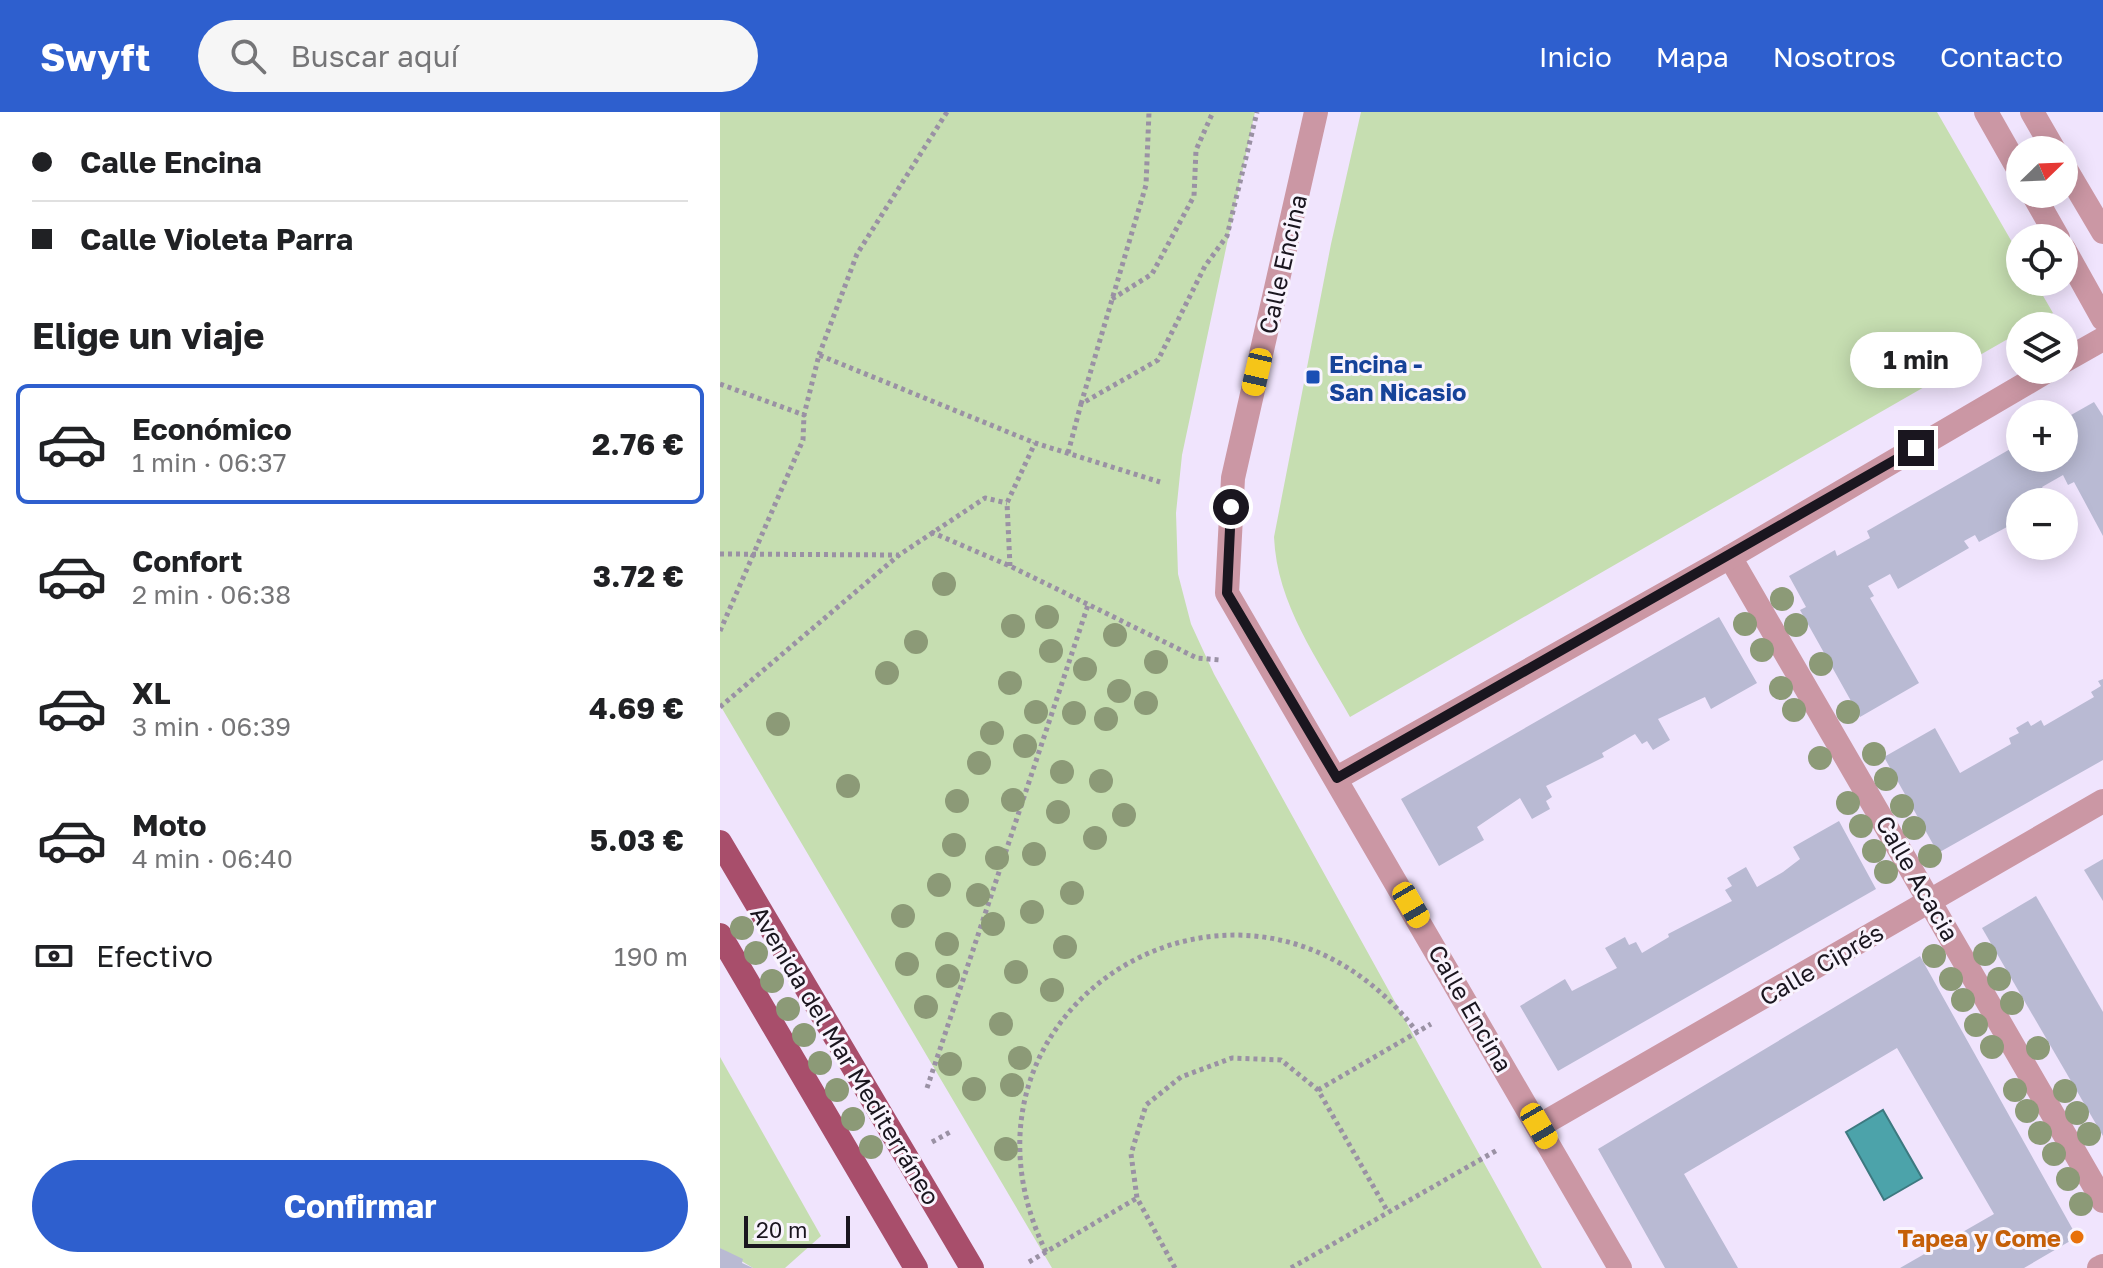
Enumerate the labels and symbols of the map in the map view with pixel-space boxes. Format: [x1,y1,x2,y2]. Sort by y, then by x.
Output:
north arrow [2006,136,2078,208]
street label: Calle Encina [1252,191,1312,337]
callout: 1 min [1850,332,1982,388]
car [1240,346,1274,398]
place label: Encina - San Nicasio [1329,349,1466,406]
marker: Encina - San Nicasio [1304,368,1322,386]
route end [1898,430,1934,466]
route start [1213,489,1249,525]
street label: Calle Acacia [1870,810,1966,946]
car [1389,878,1433,932]
street label: Avenida del Mar Mediterráneo [745,900,947,1210]
street label: Calle Ciprés [1754,917,1888,1011]
street label: Calle Encina [1423,939,1519,1077]
car [1517,1099,1561,1153]
scale bar [744,1212,850,1248]
place label: Tapea y Come [1898,1223,2061,1252]
marker: Tapea y Come [2068,1228,2086,1246]

